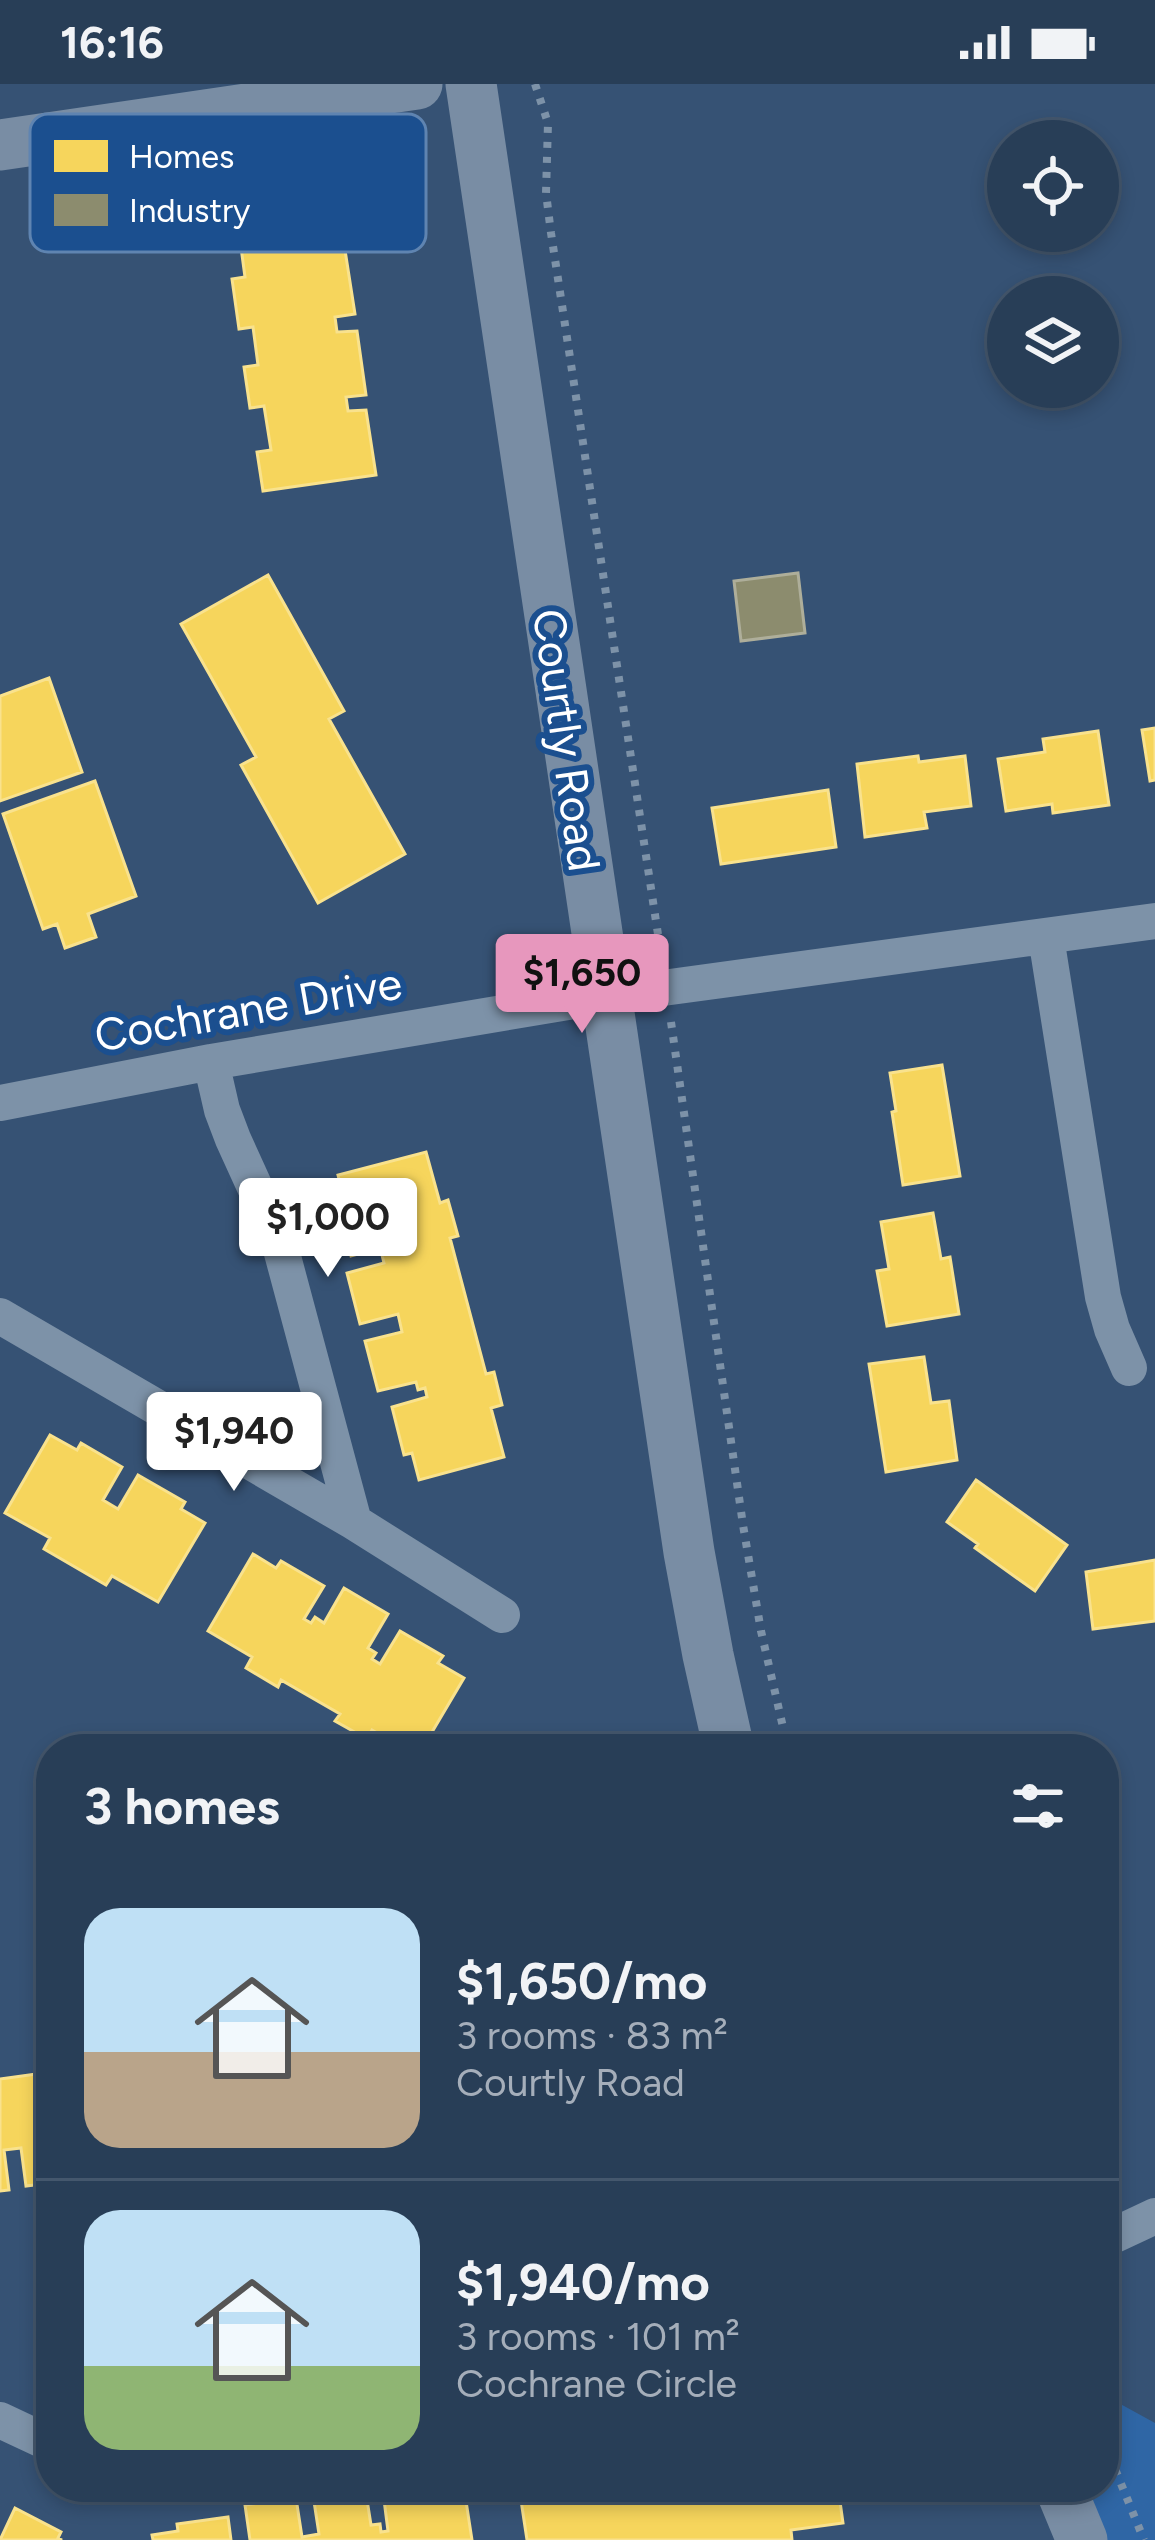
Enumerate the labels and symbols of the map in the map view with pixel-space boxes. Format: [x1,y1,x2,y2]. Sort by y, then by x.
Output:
legend [30,114,426,252]
text: Homes [129,137,234,176]
text: Industry [129,191,251,230]
street label: Courtly Road [522,605,612,875]
pin: $1,650 [484,934,680,1036]
street label: Cochrane Drive [90,955,406,1063]
pin: $1,000 [230,1178,426,1280]
pin: $1,940 [136,1392,332,1494]

